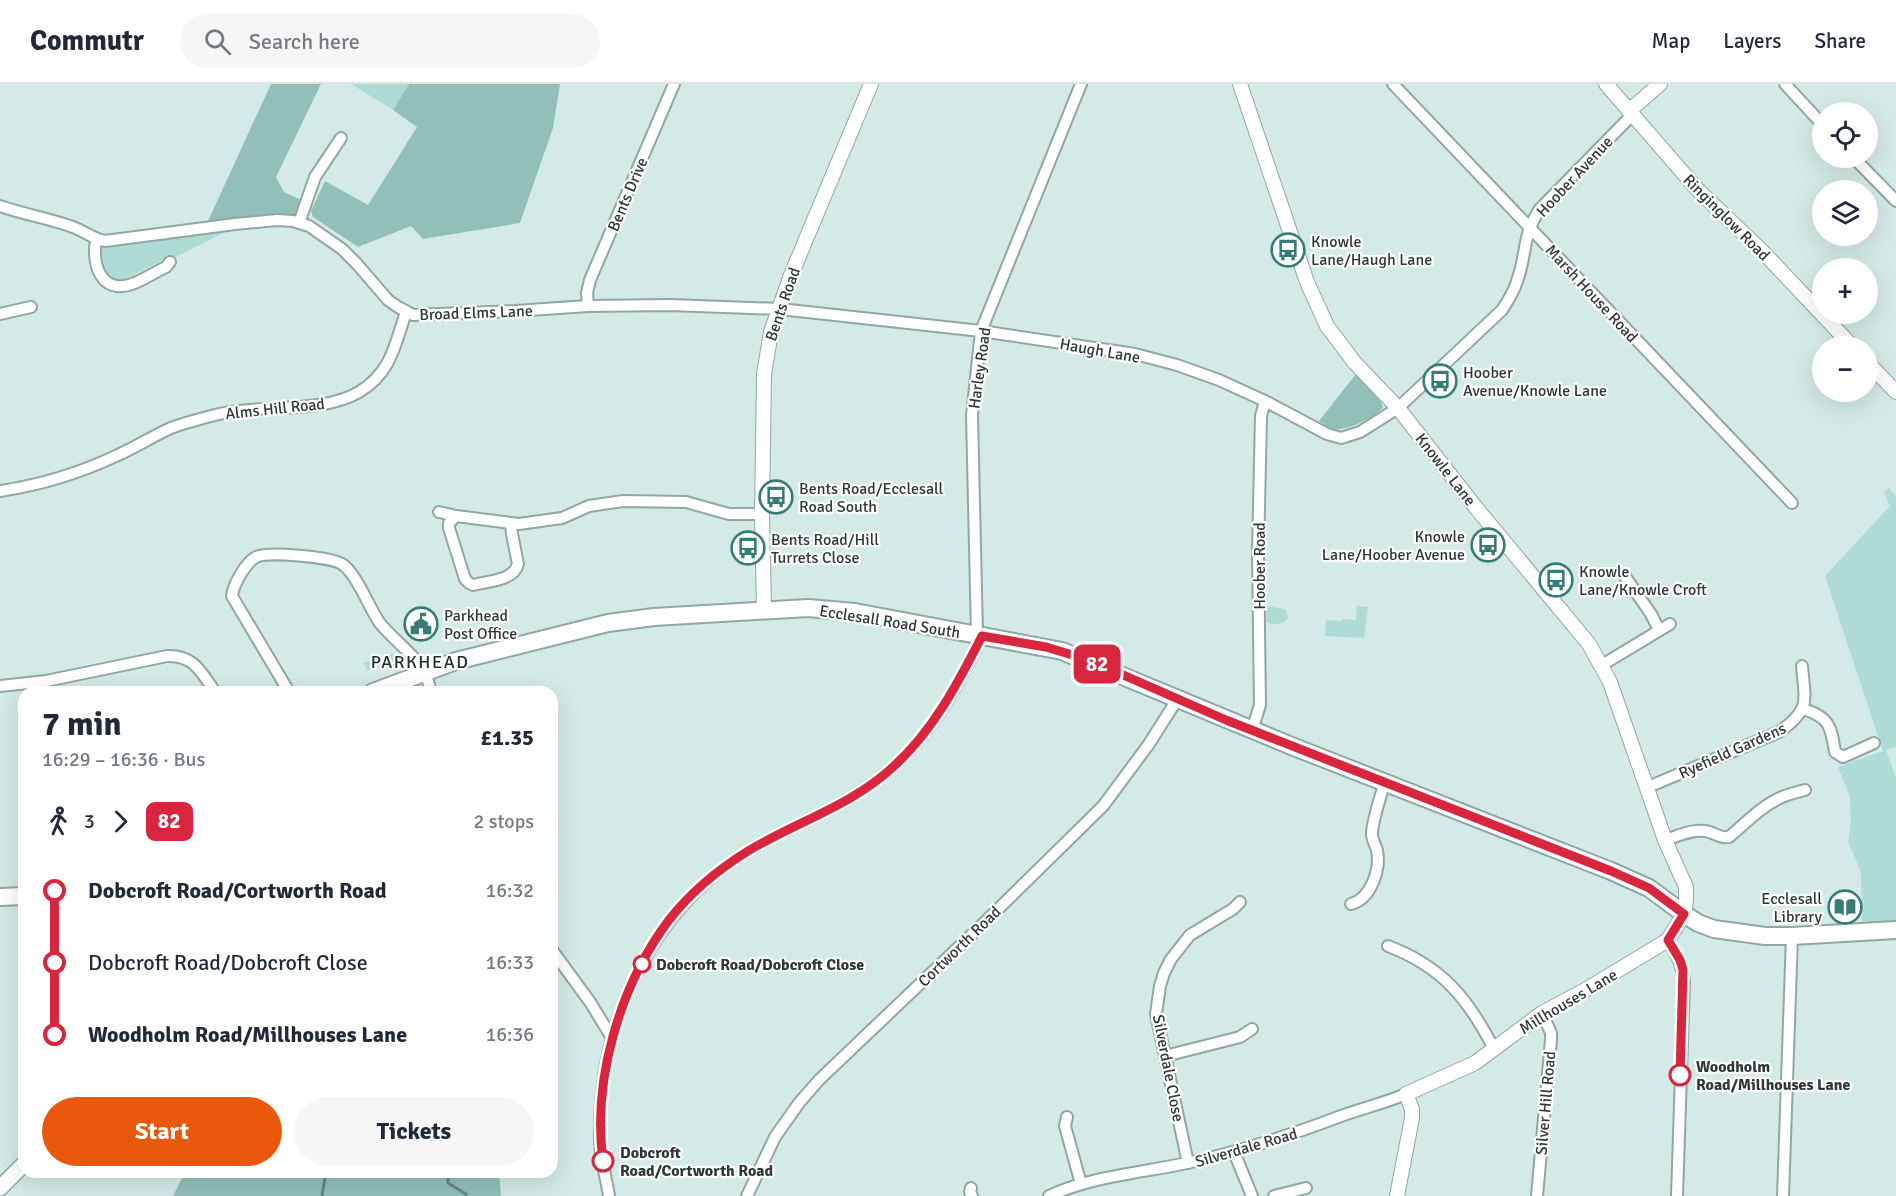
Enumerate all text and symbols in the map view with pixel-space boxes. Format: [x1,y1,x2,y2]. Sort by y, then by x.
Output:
search box [180,14,600,68]
text: Commutr [30,24,144,58]
icon: search [201,25,234,58]
text: Search here [249,28,360,55]
text: Map [1652,28,1690,54]
text: Layers [1723,28,1781,54]
text: Share [1814,28,1866,54]
map controls [1812,102,1878,402]
button: locate [1812,102,1878,168]
street label: Hoober Avenue [1532,132,1617,221]
street label: Bents Drive [603,154,652,234]
street label: Ringinglow Road [1679,170,1774,265]
button: layers [1812,180,1878,246]
bus stop icon: Knowle Lane/Haugh Lane [1270,232,1306,268]
place label: Knowle Lane/Haugh Lane [1311,232,1432,270]
street label: Marsh House Road [1541,240,1642,347]
button: + [1812,258,1878,324]
street label: Bents Road [761,265,805,344]
street label: Broad Elms Lane [419,301,533,325]
street label: Harley Road [964,326,996,410]
street label: Haugh Lane [1058,334,1142,368]
button: − [1812,336,1878,402]
bus stop icon: Hoober Avenue/Knowle Lane [1422,363,1458,399]
place label: Hoober Avenue/Knowle Lane [1463,363,1607,401]
street label: Alms Hill Road [224,394,326,424]
street label: Knowle Lane [1411,429,1480,510]
bus stop icon: Bents Road/Ecclesall Road South [758,479,794,515]
place label: Bents Road/Ecclesall Road South [799,479,944,517]
street label: Hoober Road [1250,522,1270,610]
place label: Knowle Lane/Hoober Avenue [1322,527,1465,565]
bus stop icon: Knowle Lane/Hoober Avenue [1470,527,1506,563]
bus stop icon: Bents Road/Hill Turrets Close [730,530,766,566]
place label: Bents Road/Hill Turrets Close [771,530,879,568]
bus stop icon: Knowle Lane/Knowle Croft [1538,562,1574,598]
place label: Knowle Lane/Knowle Croft [1579,562,1707,600]
street label: Ecclesall Road South [818,601,962,643]
public building icon: Parkhead Post Office [403,606,439,642]
place label: Parkhead Post Office [444,606,517,644]
line badge: 82 [1070,644,1124,684]
district label: PARKHEAD [371,651,469,673]
text: 82 [1086,651,1108,677]
text: 7 min [42,704,122,745]
street label: Ryefield Gardens [1676,718,1789,783]
text: £1.35 [480,724,534,751]
text: 16:29 – 16:36 · Bus [42,747,205,772]
icon: walk [42,805,75,838]
icon: forward [104,805,137,838]
text: 82 [158,808,181,834]
text: 3 [84,809,95,834]
text: 2 stops [473,809,534,834]
text: Dobcroft Road/Cortworth Road [88,877,387,904]
text: 16:32 [485,878,534,903]
place label: Ecclesall Library [1761,889,1823,927]
library icon: Ecclesall Library [1827,889,1863,925]
street label: Cortworth Road [914,902,1005,991]
text: Dobcroft Road/Dobcroft Close [88,949,368,976]
text: 16:33 [485,950,534,975]
marker: Dobcroft Road/Dobcroft Close [633,955,651,973]
place label: Dobcroft Road/Dobcroft Close [656,955,864,975]
street label: Millhouses Lane [1516,965,1621,1039]
street label: Silverdale Close [1148,1013,1188,1123]
text: Woodholm Road/Millhouses Lane [88,1021,407,1048]
text: 16:36 [485,1022,534,1047]
street label: Silver Hill Road [1531,1050,1561,1156]
place label: Woodholm Road/Millhouses Lane [1696,1057,1850,1095]
marker: Woodholm Road/Millhouses Lane [1669,1064,1691,1086]
button: Start [42,1097,282,1166]
button: Tickets [294,1097,534,1166]
street label: Silverdale Road [1193,1124,1300,1172]
place label: Dobcroft Road/Cortworth Road [620,1143,773,1181]
marker: Dobcroft Road/Cortworth Road [592,1150,614,1172]

